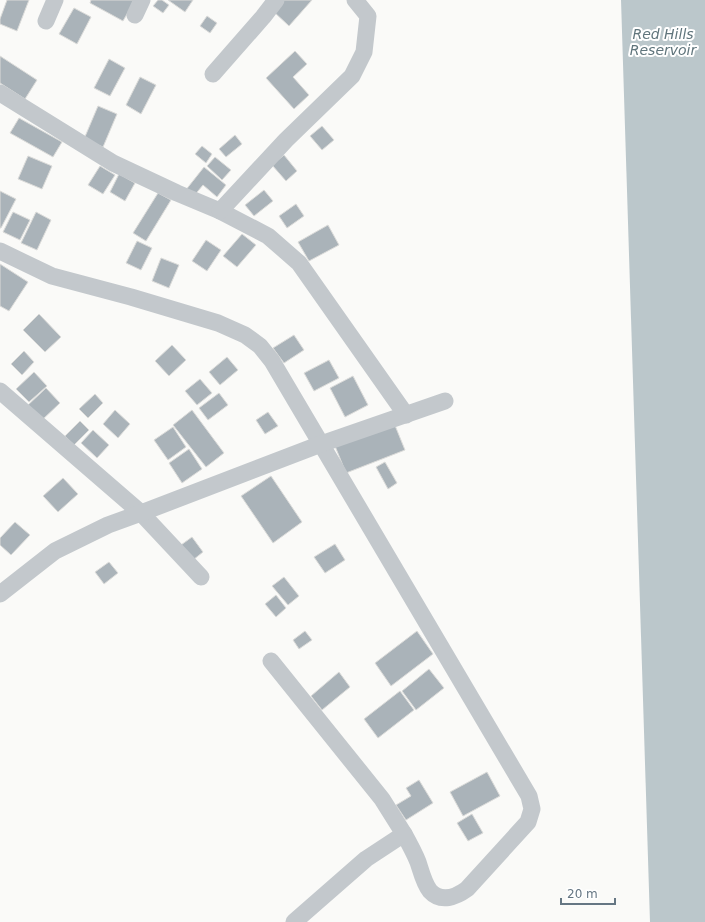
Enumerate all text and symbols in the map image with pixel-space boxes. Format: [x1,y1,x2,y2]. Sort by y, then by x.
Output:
water label: Red Hills Reservoir [630,26,697,58]
scale bar [561,880,615,906]
text: 20 m [567,887,598,901]

